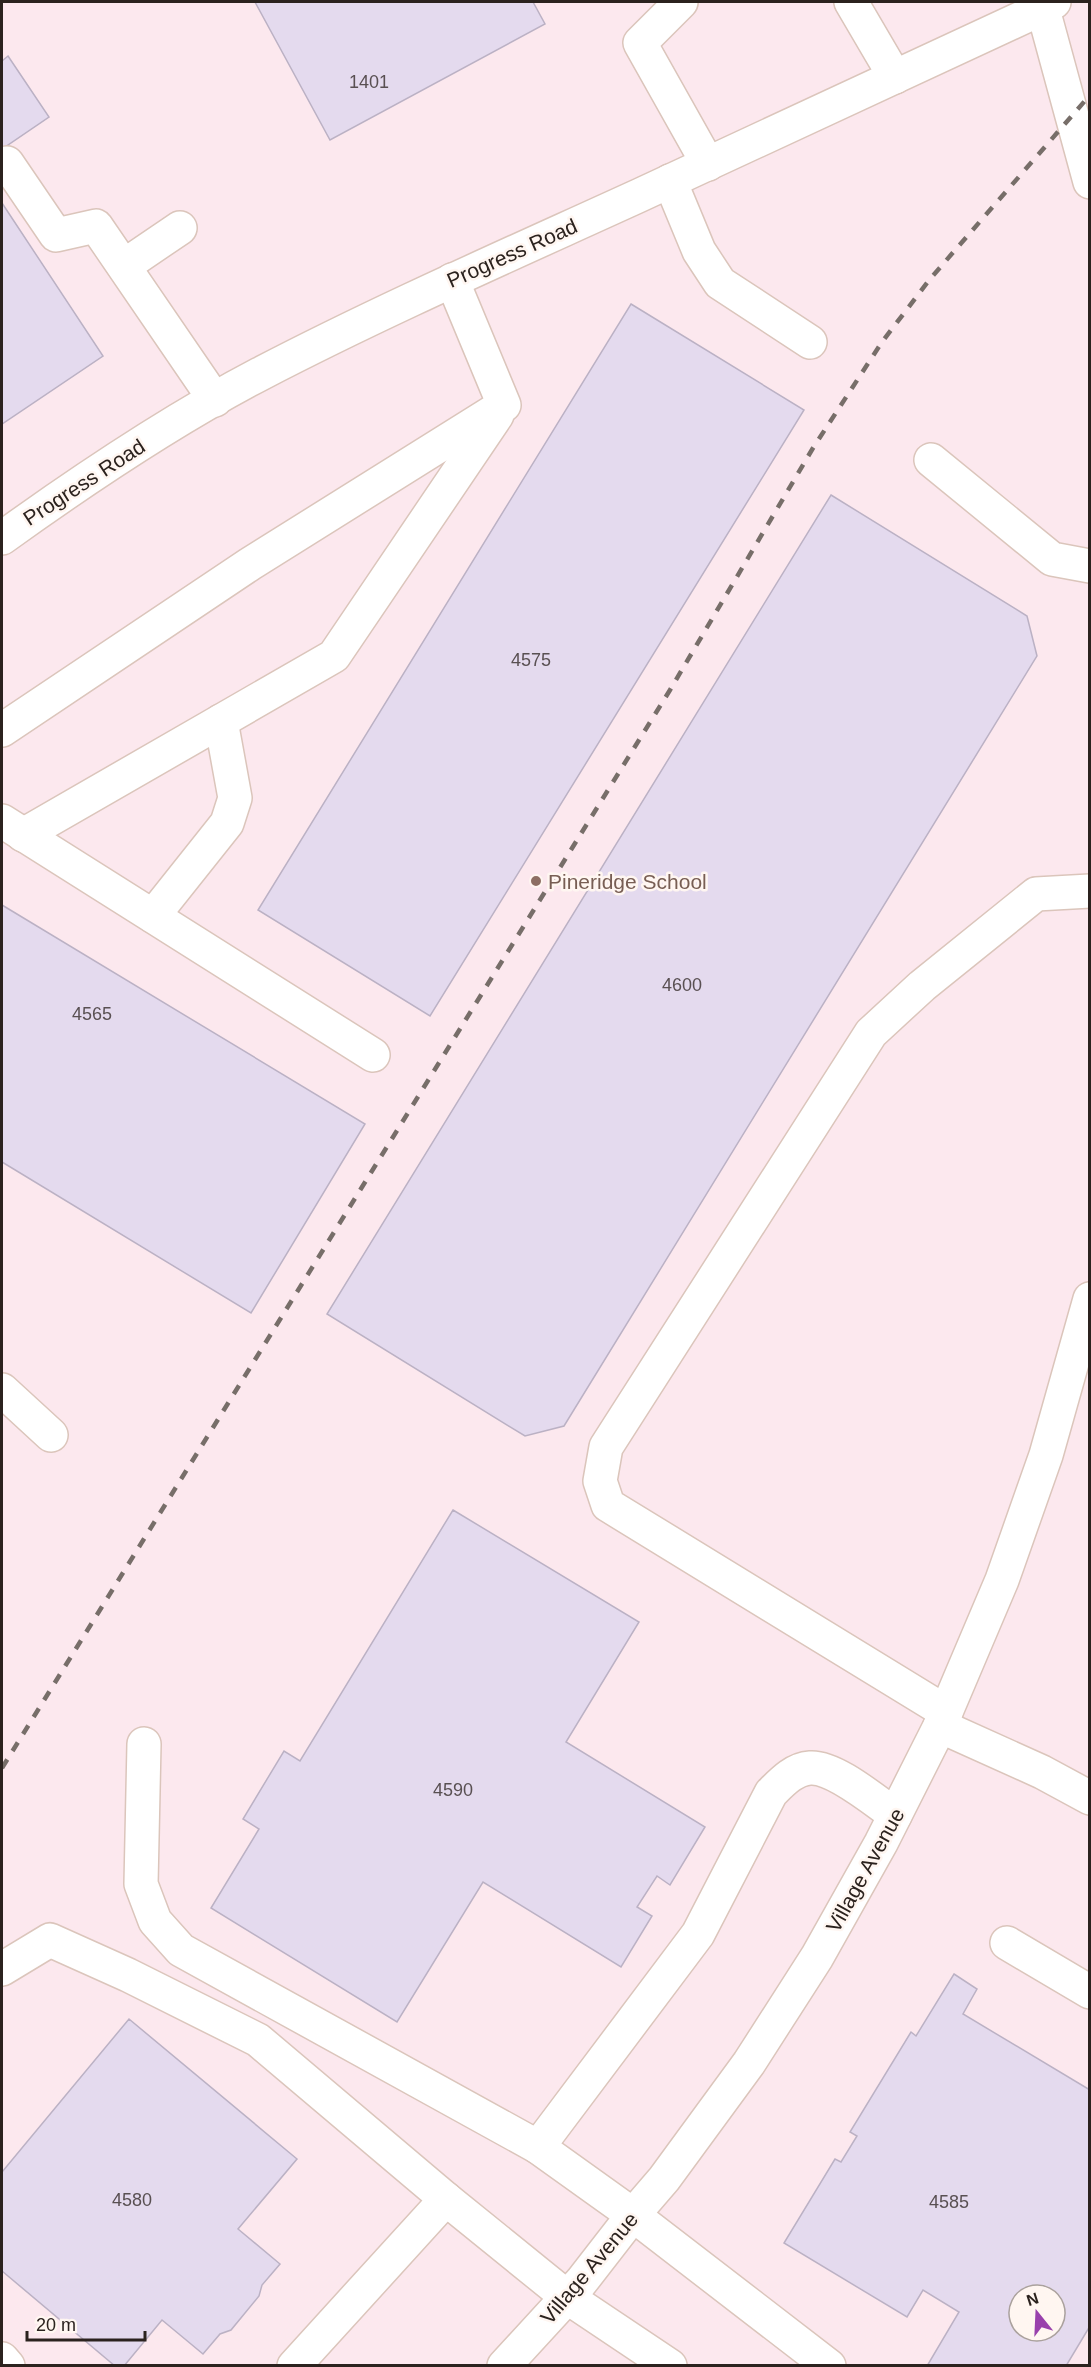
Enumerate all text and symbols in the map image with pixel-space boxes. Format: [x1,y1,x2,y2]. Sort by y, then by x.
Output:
house number: 1401 [349,72,389,92]
street label: Progress Road [443,214,581,292]
street label: Progress Road [19,434,149,530]
house number: 4575 [511,650,551,670]
place label: Pineridge School [548,870,707,893]
marker: Pineridge School [529,874,543,888]
house number: 4600 [662,975,702,995]
house number: 4565 [72,1004,112,1024]
house number: 4590 [433,1780,473,1800]
street label: Village Avenue [821,1804,909,1936]
house number: 4580 [112,2190,152,2210]
house number: 4585 [929,2192,969,2212]
street label: Village Avenue [536,2208,642,2328]
north arrow [1007,2283,1067,2343]
text: N [1024,2289,1041,2309]
scale bar [27,2304,146,2342]
text: 20 m [36,2315,76,2335]

